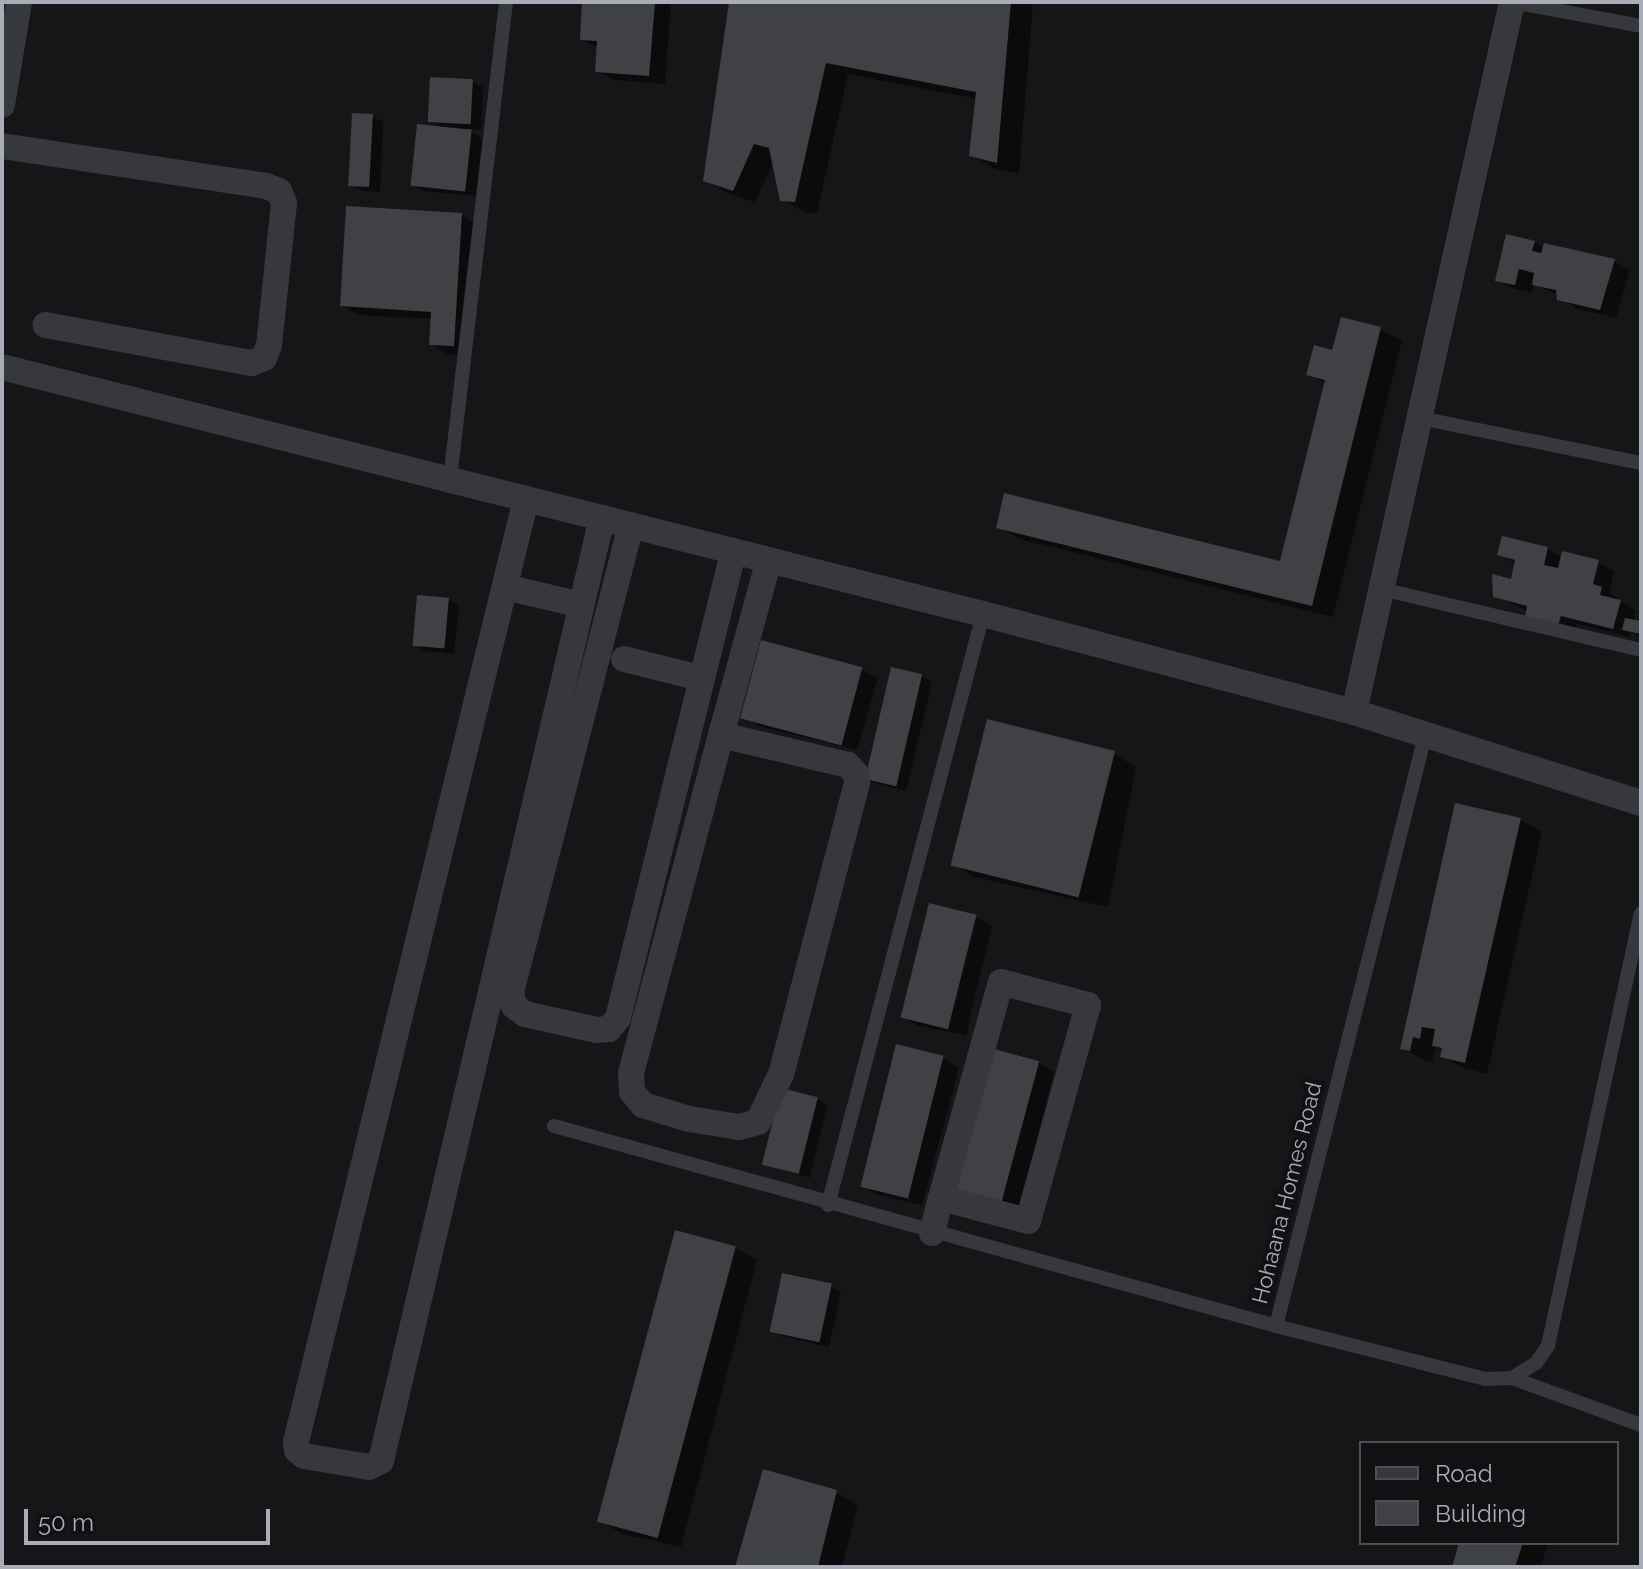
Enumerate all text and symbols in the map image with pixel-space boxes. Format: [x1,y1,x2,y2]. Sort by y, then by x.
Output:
street label: Hohaana Homes Road [1247,1079,1327,1307]
legend [1359,1441,1619,1545]
text: Road [1435,1459,1493,1488]
scale bar [28,1493,274,1543]
text: Building [1435,1499,1526,1528]
text: 50 m [38,1508,94,1537]

